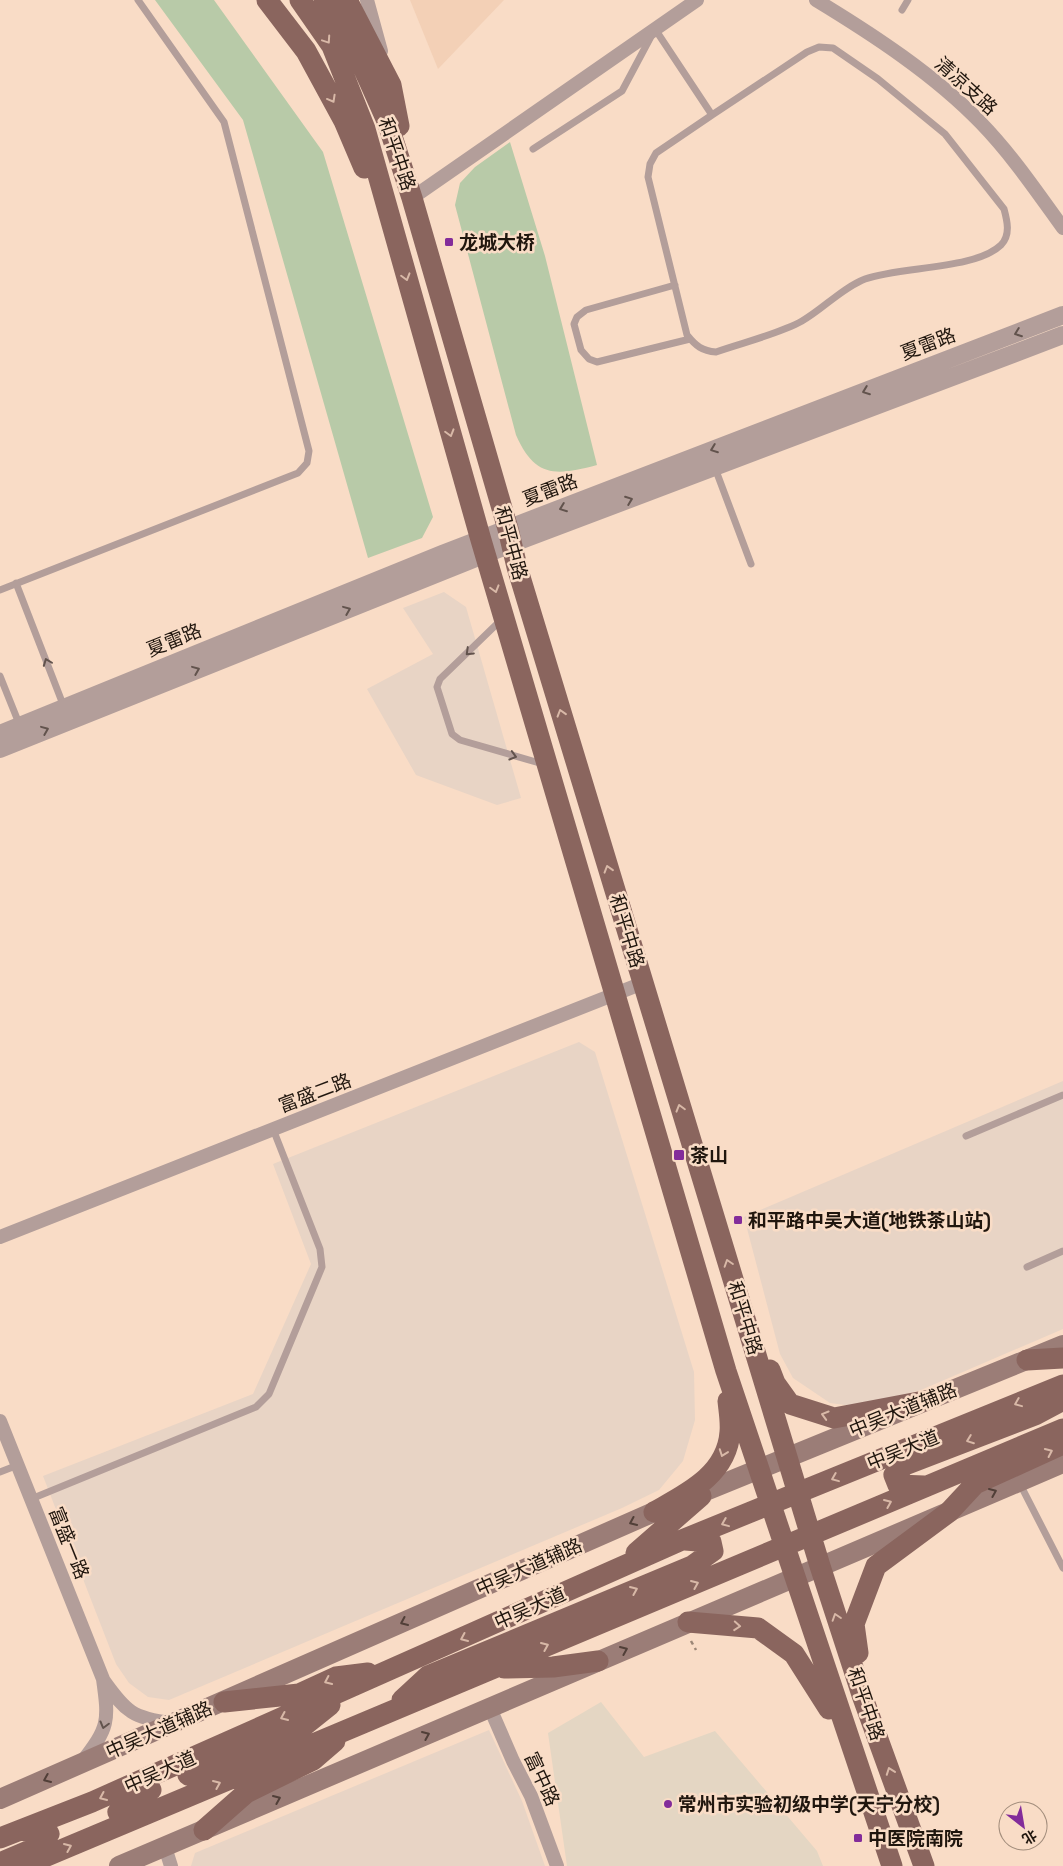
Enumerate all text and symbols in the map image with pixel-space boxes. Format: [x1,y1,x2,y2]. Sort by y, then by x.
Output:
one-way arrow [321,35,331,44]
street label: 清凉支路 [929,51,1003,121]
one-way arrow [326,94,336,103]
street label: 和平中路 [373,114,421,194]
place label: 龙城大桥 [459,230,535,255]
marker: 龙城大桥 [443,236,455,248]
one-way arrow [400,272,410,280]
street label: 夏雷路 [897,322,959,366]
one-way arrow [1014,327,1022,337]
one-way arrow [862,385,871,395]
one-way arrow [444,429,455,437]
one-way arrow [710,443,719,454]
street label: 夏雷路 [519,468,581,512]
one-way arrow [624,496,633,506]
one-way arrow [559,502,567,512]
street label: 和平中路 [489,503,533,583]
one-way arrow [490,584,500,593]
one-way arrow [342,606,351,616]
street label: 夏雷路 [143,618,205,662]
one-way arrow [465,646,474,655]
one-way arrow [42,658,53,667]
one-way arrow [191,666,200,676]
one-way arrow [557,710,567,718]
one-way arrow [40,726,49,737]
one-way arrow [508,750,517,760]
one-way arrow [604,865,614,873]
street label: 和平中路 [604,891,650,971]
street label: 富盛二路 [275,1068,355,1118]
one-way arrow [675,1105,685,1113]
place label: 茶山 [690,1143,728,1168]
marker: 茶山 [672,1148,686,1162]
place label: 和平路中吴大道(地铁茶山站) [748,1208,991,1233]
marker: 和平路中吴大道(地铁茶山站) [732,1214,744,1226]
one-way arrow [724,1260,734,1268]
street label: 和平中路 [722,1278,768,1358]
street label: 中吴大道辅路 [845,1377,961,1443]
one-way arrow [1014,1397,1023,1407]
one-way arrow [821,1411,829,1421]
street label: 中吴大道 [863,1424,943,1476]
one-way arrow [966,1434,975,1444]
one-way arrow [1044,1448,1053,1459]
one-way arrow [719,1449,729,1457]
one-way arrow [831,1471,840,1482]
one-way arrow [988,1488,997,1499]
one-way arrow [883,1499,892,1510]
street label: 富盛一路 [43,1503,95,1583]
one-way arrow [629,1515,638,1526]
one-way arrow [721,1516,730,1527]
street label: 中吴大道辅路 [472,1532,586,1602]
one-way arrow [690,1579,699,1590]
street label: 中吴大道 [490,1581,570,1635]
one-way arrow [629,1586,638,1596]
one-way arrow [832,1614,842,1622]
one-way arrow [400,1616,409,1627]
one-way arrow [733,1620,741,1631]
one-way arrow [460,1631,469,1642]
one-way arrow [540,1642,549,1653]
one-way arrow [619,1646,628,1657]
street label: 和平中路 [842,1664,890,1744]
one-way arrow [324,1675,333,1685]
street label: 中吴大道辅路 [102,1695,216,1765]
one-way arrow [280,1711,289,1722]
one-way arrow [100,1721,110,1729]
one-way arrow [421,1731,430,1741]
street label: 中吴大道 [120,1745,200,1799]
street label: 富中路 [519,1748,565,1810]
one-way arrow [886,1767,896,1776]
one-way arrow [43,1773,52,1783]
one-way arrow [213,1780,221,1790]
one-way arrow [99,1791,108,1802]
place label: 常州市实验初级中学(天宁分校) [678,1792,940,1817]
one-way arrow [272,1795,281,1806]
marker: 常州市实验初级中学(天宁分校) [662,1798,674,1810]
north arrow [998,1801,1048,1851]
place label: 中医院南院 [868,1826,963,1851]
text: 北 [1019,1826,1040,1848]
marker: 中医院南院 [852,1832,864,1844]
one-way arrow [63,1843,72,1854]

